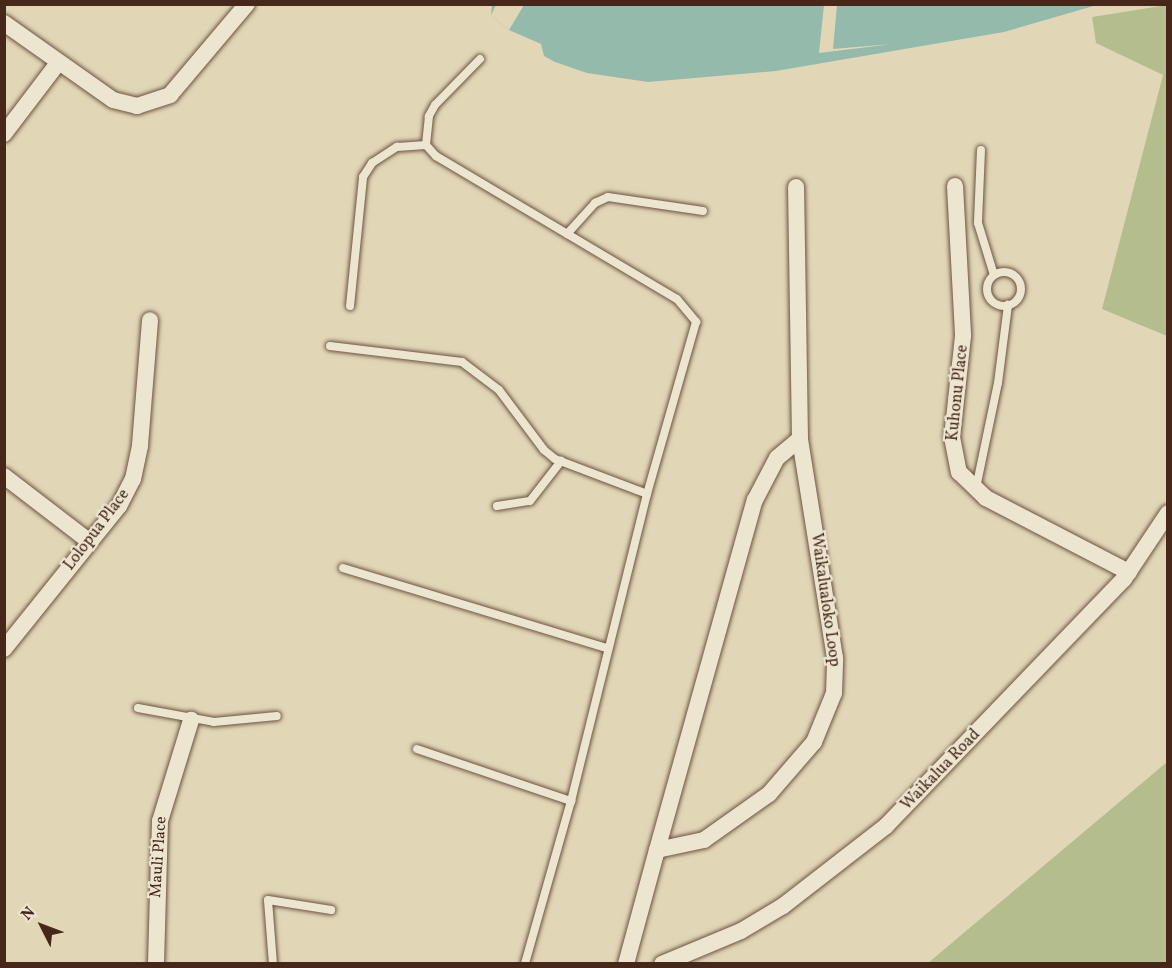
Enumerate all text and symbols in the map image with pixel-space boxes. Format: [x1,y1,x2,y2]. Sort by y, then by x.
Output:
street label: Kuhonu Place [943,344,973,442]
street label: Lolopua Place [60,486,134,574]
street label: Waikalualoko Loop [806,532,844,668]
street label: Waikalua Road [897,725,985,815]
street label: Mauli Place [147,816,171,898]
north arrow [12,896,72,956]
text: N [17,902,41,926]

